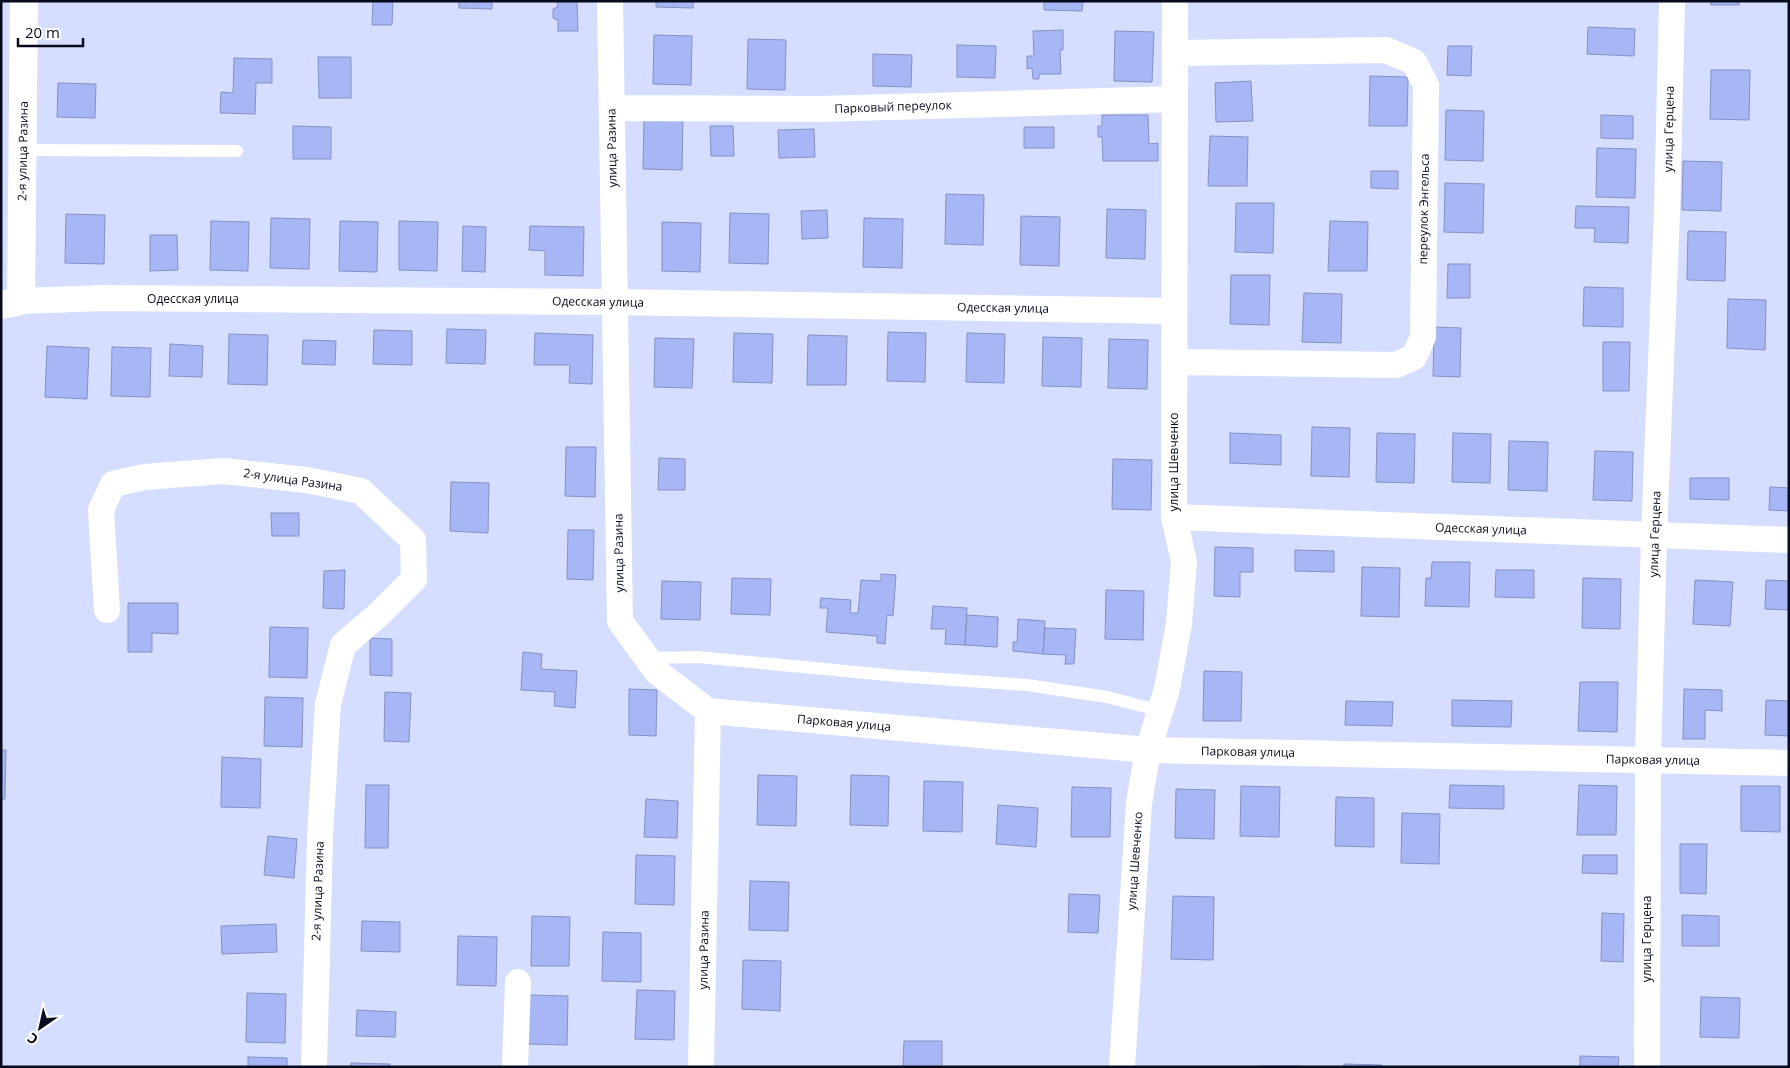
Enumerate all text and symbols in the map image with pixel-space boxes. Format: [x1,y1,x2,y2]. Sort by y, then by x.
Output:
scale bar [18,15,82,47]
text: 20 m [25,22,60,42]
street label: улица Герцена [1659,86,1678,172]
street label: Парковый переулок [834,96,953,117]
street label: 2-я улица Разина [13,101,32,201]
street label: улица Разина [602,108,621,188]
street label: переулок Энгельса [1414,153,1433,265]
street label: Одесская улица [147,290,239,307]
street label: Одесская улица [552,292,644,311]
street label: Одесская улица [957,298,1049,317]
street label: улица Шевченко [1165,413,1182,511]
street label: 2-я улица Разина [242,464,344,495]
street label: улица Герцена [1644,490,1665,578]
street label: улица Разина [609,513,628,593]
street label: Одесская улица [1435,518,1527,539]
street label: Парковая улица [796,710,892,735]
street label: Парковая улица [1201,742,1295,761]
street label: Парковая улица [1606,750,1700,769]
street label: улица Шевченко [1123,811,1146,911]
street label: 2-я улица Разина [307,841,328,941]
street label: улица Герцена [1638,896,1655,982]
street label: улица Разина [694,910,713,990]
north arrow [15,1003,65,1053]
text: С [23,1029,41,1050]

